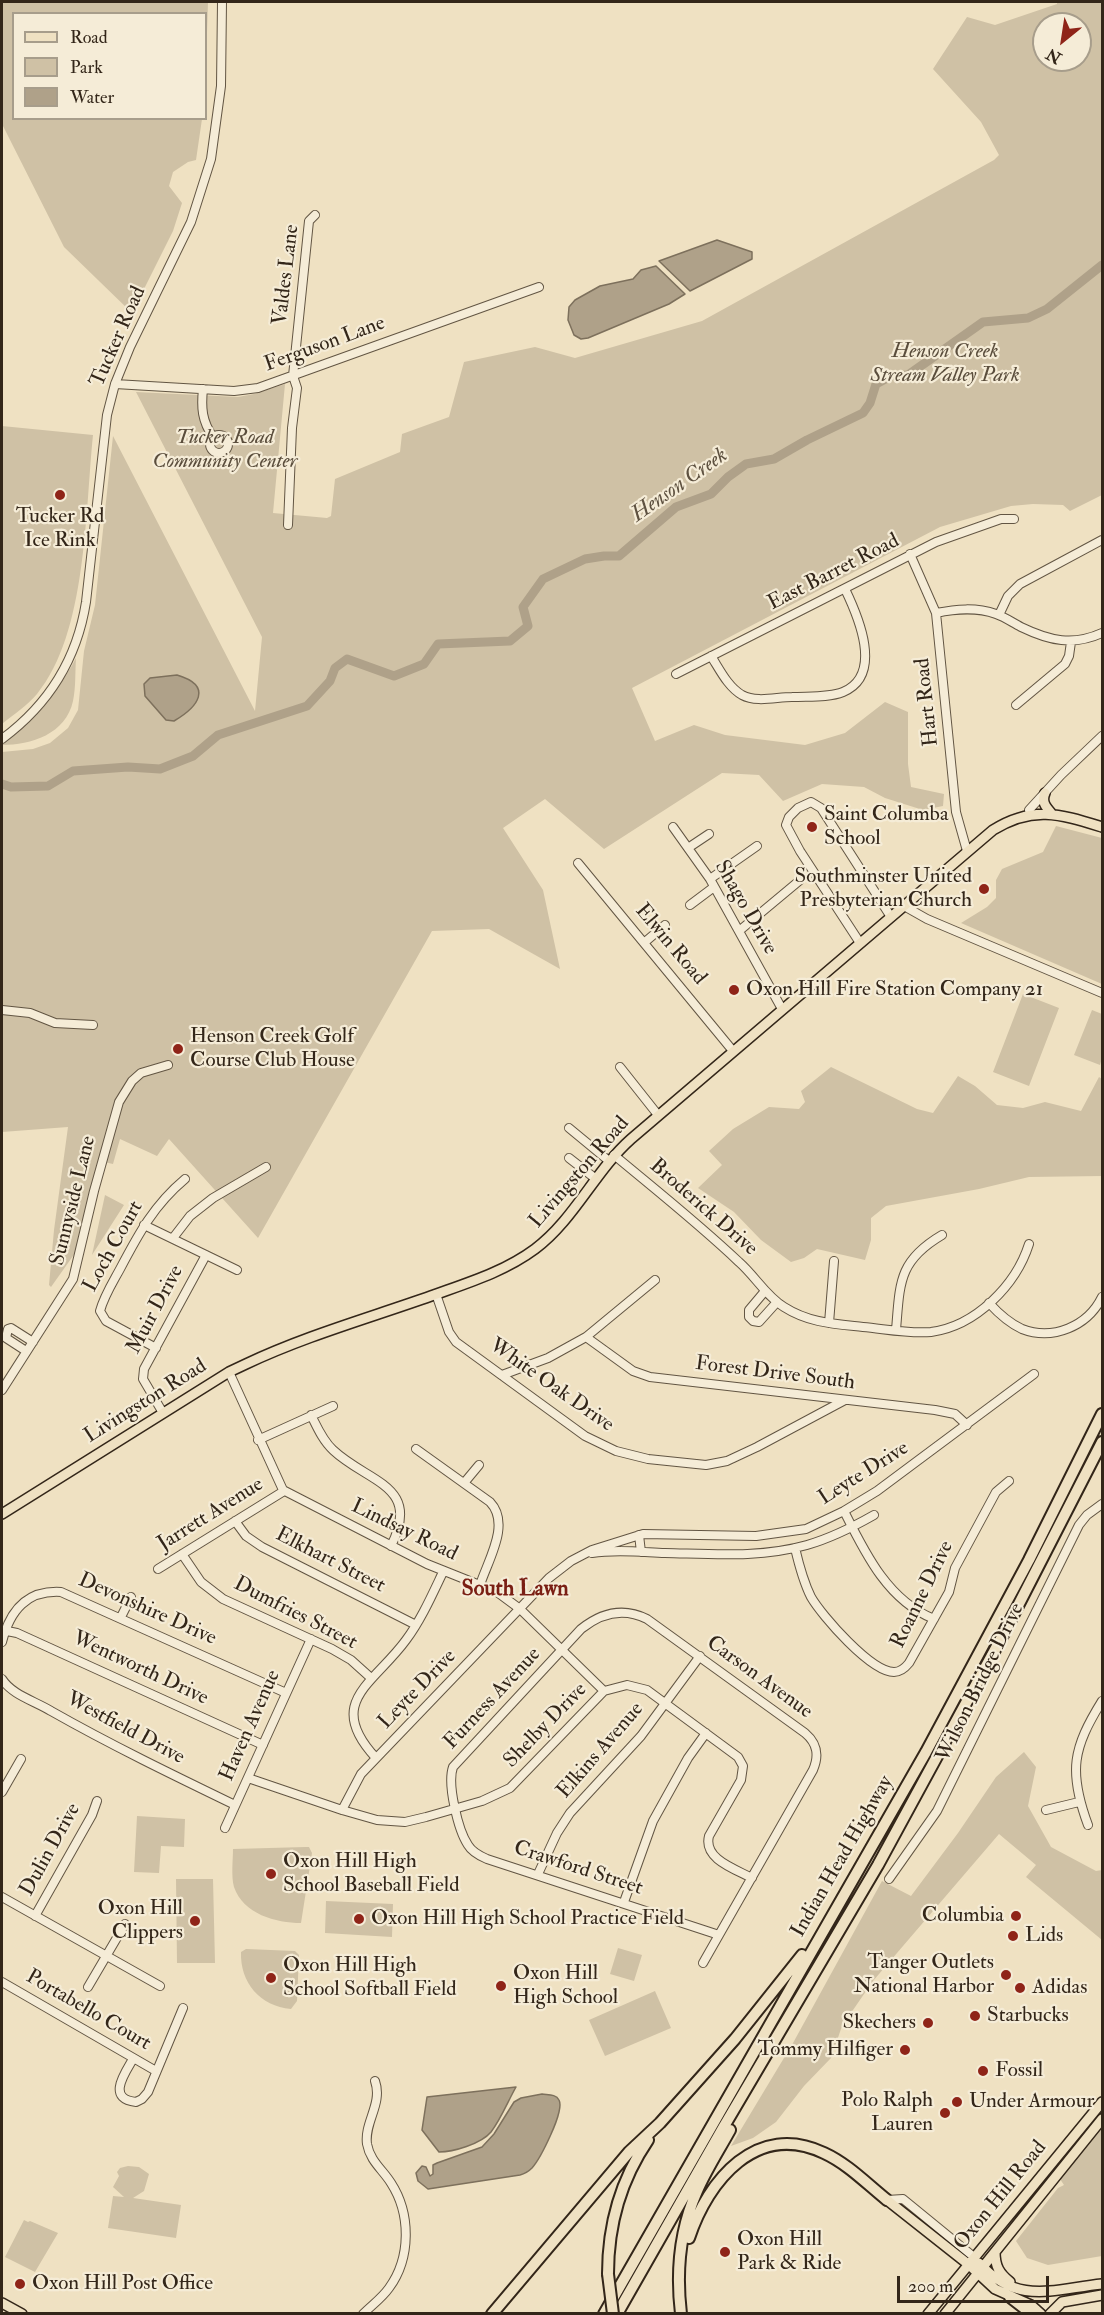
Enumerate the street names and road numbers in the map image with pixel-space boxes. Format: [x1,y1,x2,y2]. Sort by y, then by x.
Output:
street label: Valdes Lane [268,223,306,327]
street label: Tucker Road [86,283,152,391]
street label: Ferguson Lane [261,312,389,378]
street label: East Barret Road [764,529,904,617]
street label: Hart Road [911,657,945,747]
street label: Shago Drive [708,857,782,959]
street label: Elwin Road [629,899,711,991]
street label: Livingston Road [525,1112,635,1234]
street label: Sunnyside Lane [46,1134,102,1268]
street label: Broderick Drive [644,1154,762,1262]
street label: Loch Court [79,1197,149,1297]
street label: Muir Drive [122,1261,190,1359]
street label: White Oak Drive [484,1334,618,1438]
street label: Forest Drive South [694,1352,856,1396]
street label: Livingston Road [80,1354,212,1450]
street label: Leyte Drive [814,1436,914,1512]
street label: Jarrett Avenue [153,1473,269,1557]
street label: Lindsay Road [347,1494,461,1568]
street label: Elkhart Street [271,1523,389,1599]
street label: Roanne Drive [886,1537,960,1653]
street label: Devonshire Drive [74,1568,220,1652]
street label: Dumfries Street [229,1572,361,1656]
street label: Wilson Bridge Drive [932,1599,1030,1767]
street label: Wentworth Drive [68,1627,212,1711]
street label: Carson Avenue [701,1631,817,1725]
street label: Furness Avenue [439,1643,547,1755]
street label: Leyte Drive [374,1645,462,1735]
street label: Haven Avenue [215,1666,287,1786]
street label: Shelby Drive [499,1678,593,1774]
street label: Westfield Drive [61,1687,189,1771]
street label: Elkins Avenue [552,1698,650,1804]
street label: Indian Head Highway [786,1772,900,1942]
street label: Dulin Drive [15,1799,87,1901]
street label: Crawford Street [510,1836,646,1902]
street label: Portabello Court [21,1965,155,2057]
street label: Oxon Hill Road [949,2136,1053,2256]

